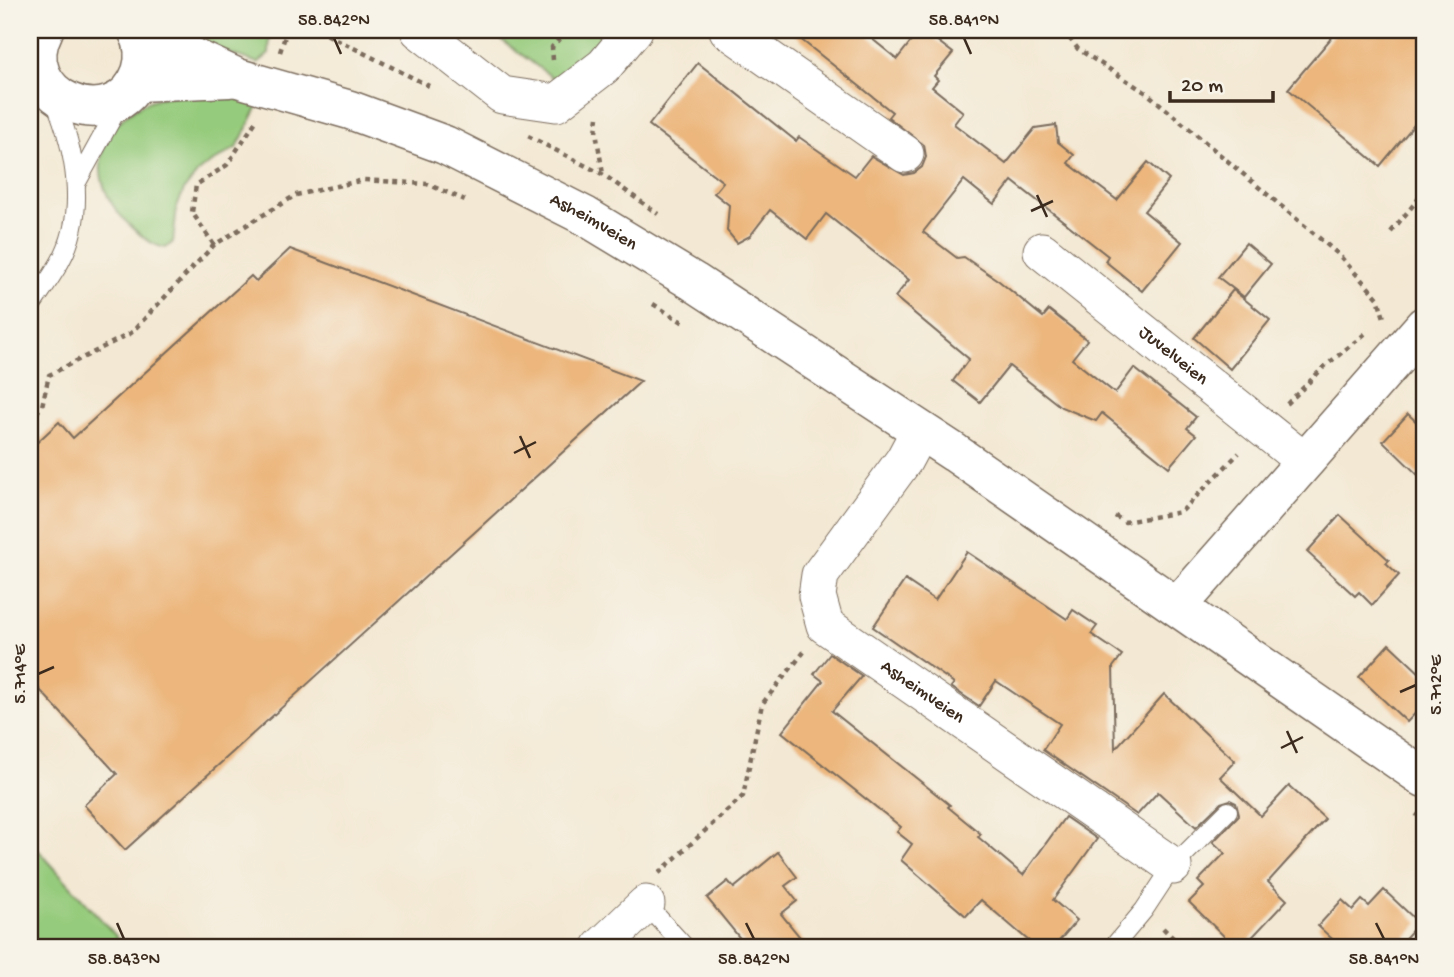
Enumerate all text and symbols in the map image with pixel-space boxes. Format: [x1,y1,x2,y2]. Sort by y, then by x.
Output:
text: 58.842°N [298,11,370,32]
text: 58.841°N [929,11,999,32]
scale bar [1170,60,1274,104]
text: 20 m [1181,75,1223,100]
street label: Asheimveien [546,188,641,256]
street label: Juvelveien [1134,321,1212,391]
text: 5.714°E [11,643,32,704]
text: 5.712°E [1427,654,1448,715]
street label: Asheimveien [876,655,969,729]
text: 58.843°N [88,950,160,971]
text: 58.842°N [718,950,790,971]
text: 58.841°N [1349,950,1419,971]

